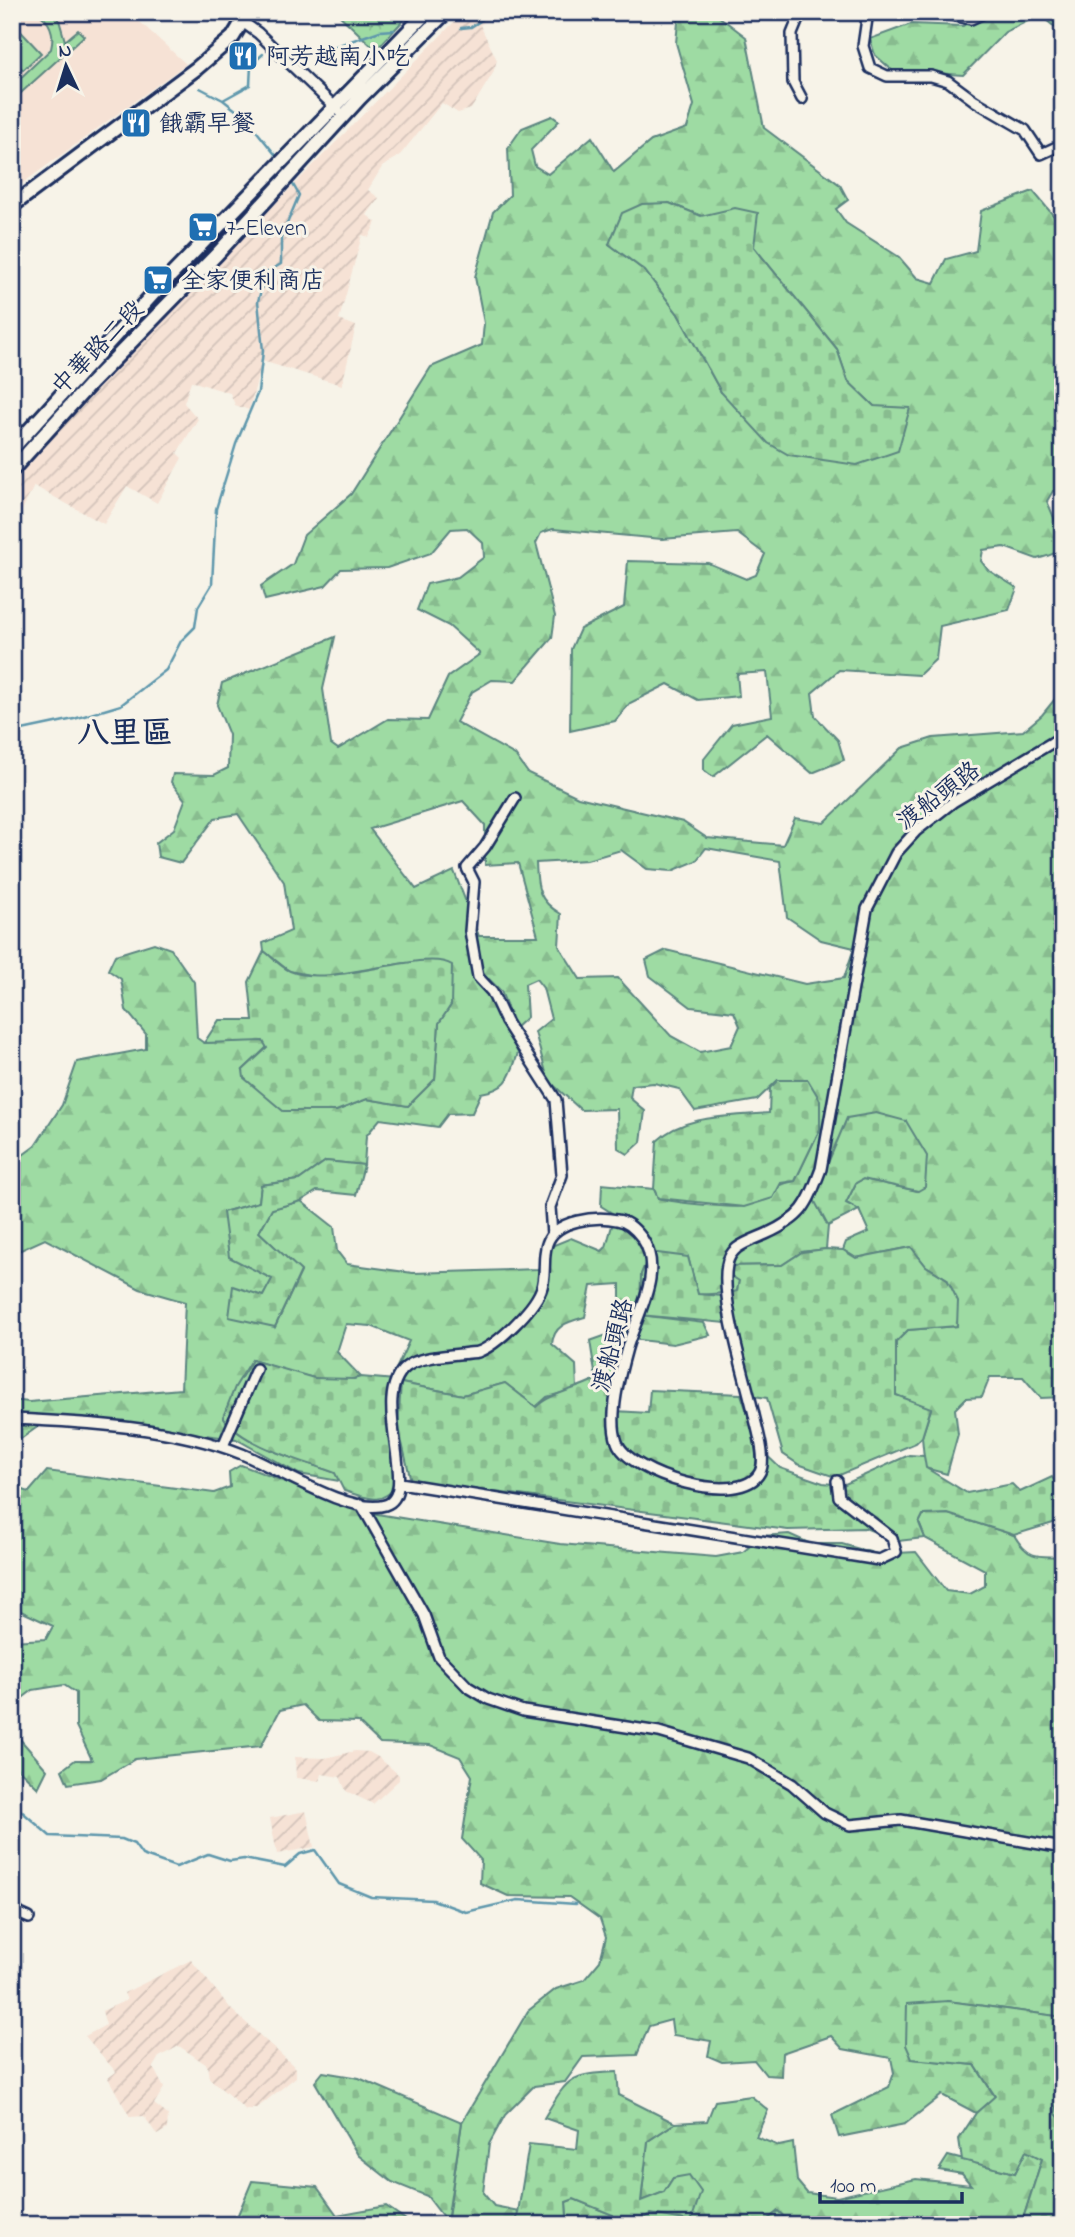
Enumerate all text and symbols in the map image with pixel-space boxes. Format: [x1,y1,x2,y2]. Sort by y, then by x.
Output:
north arrow [32,32,102,102]
text: N [58,38,73,65]
restaurant icon: 阿芳越南小吃 [226,39,260,73]
place label: 阿芳越南小吃 [266,41,410,76]
restaurant icon: 餓霸早餐 [119,106,153,140]
place label: 餓霸早餐 [159,108,255,143]
supermarket icon: 7-Eleven [186,210,220,244]
place label: 7-Eleven [226,212,307,247]
supermarket icon: 全家便利商店 [141,263,175,297]
place label: 全家便利商店 [181,265,325,300]
street label: 中華路二段 [45,293,153,404]
district label: 八里區 [77,712,173,759]
street label: 渡船頭路 [891,754,988,840]
street label: 渡船頭路 [585,1295,644,1397]
scale bar [820,2160,961,2204]
text: 100 m [830,2172,876,2202]

